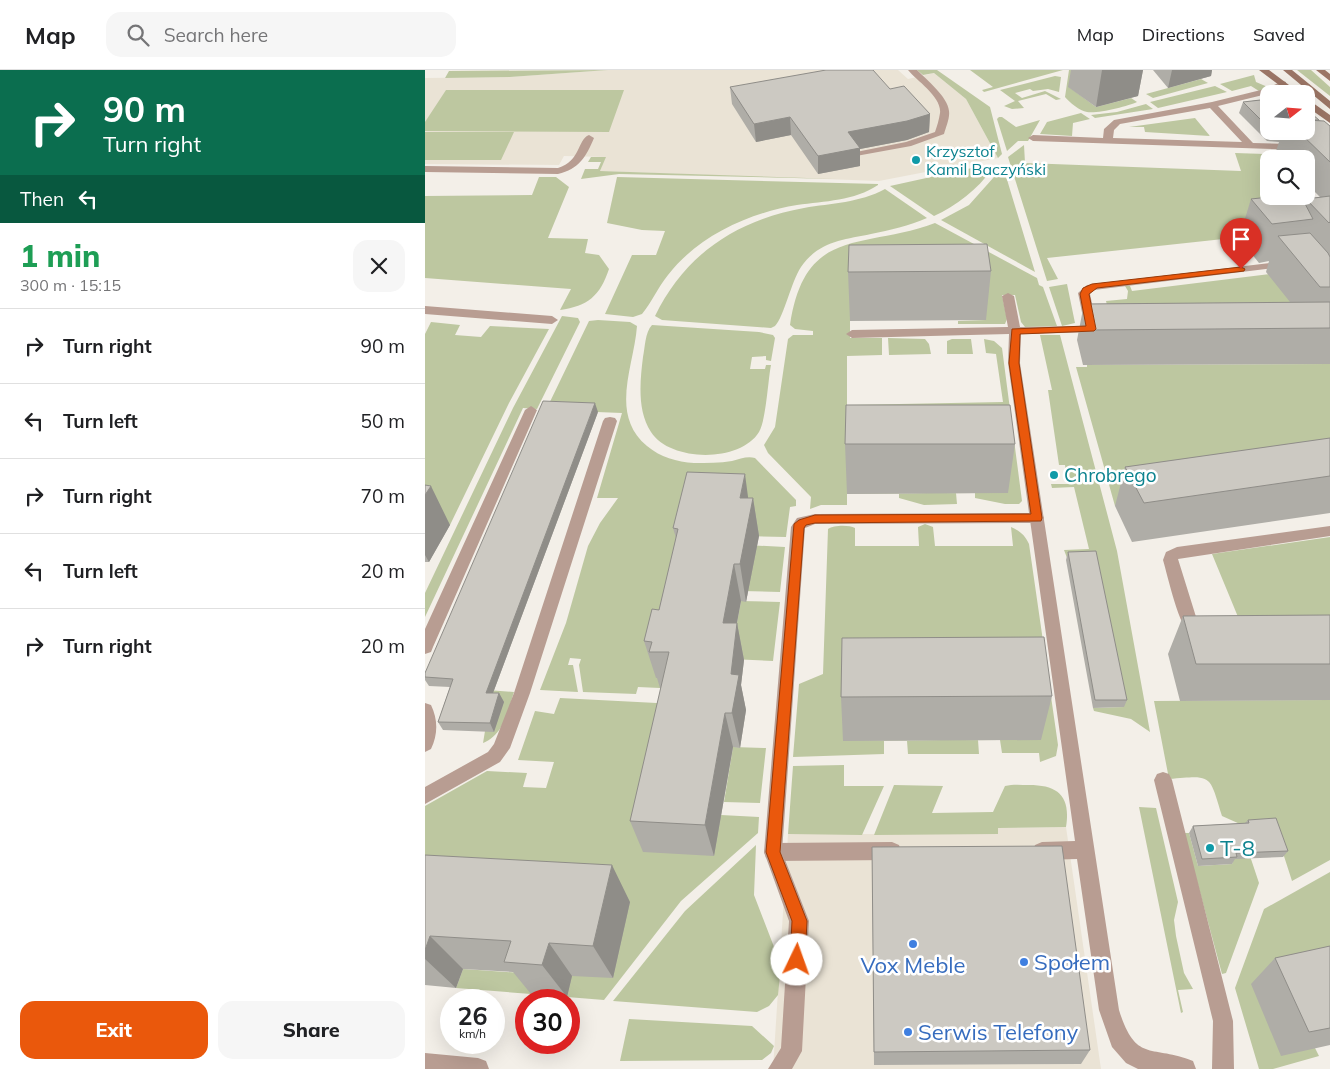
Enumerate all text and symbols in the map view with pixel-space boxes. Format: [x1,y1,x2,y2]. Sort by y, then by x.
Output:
search box [106,12,456,57]
text: Map [25,20,76,50]
icon: search [124,21,152,49]
text: Search here [164,23,268,47]
text: Map [1077,23,1114,46]
text: Directions [1142,23,1225,46]
text: Saved [1253,23,1305,46]
north arrow [1260,85,1315,140]
map controls [1260,85,1315,205]
text: 90 m [103,87,186,131]
icon: right [20,90,85,155]
text: Turn right [103,130,201,158]
place label: Krzysztof Kamil Baczyński [926,141,1046,179]
button: search [1260,150,1315,205]
marker: Krzysztof Kamil Baczyński [910,154,922,166]
icon: left [74,185,102,213]
text: Then [20,187,64,211]
pin [1220,218,1262,269]
icon: arrive [1227,225,1255,253]
text: 1 min [20,237,100,275]
button: close [353,240,405,292]
text: 300 m · 15:15 [20,275,121,295]
icon: right [20,332,48,360]
text: Turn right [63,334,152,358]
text: 90 m [361,334,405,358]
icon: left [20,407,48,435]
text: Turn left [63,409,138,433]
text: 50 m [361,409,405,433]
place label: Chrobrego [1064,463,1157,487]
marker: Chrobrego [1048,469,1060,481]
icon: right [20,482,48,510]
text: Turn right [63,484,152,508]
text: 70 m [361,484,405,508]
icon: left [20,557,48,585]
text: Turn left [63,559,138,583]
text: 20 m [361,559,405,583]
icon: right [20,632,48,660]
text: Turn right [63,634,152,658]
text: 20 m [361,634,405,658]
place label: T-8 [1220,834,1255,862]
marker: T-8 [1204,842,1216,854]
position arrow [770,933,822,985]
marker: Vox Meble [907,938,919,950]
place label: Społem [1034,948,1110,976]
place label: Vox Meble [860,951,966,979]
marker: Społem [1018,956,1030,968]
speed limit sign: 30 [515,989,580,1054]
text: 26 [457,1000,488,1031]
button: Exit [20,1001,208,1059]
button: Share [218,1001,405,1059]
place label: Serwis Telefony [918,1018,1079,1046]
text: km/h [459,1026,486,1041]
marker: Serwis Telefony [902,1026,914,1038]

